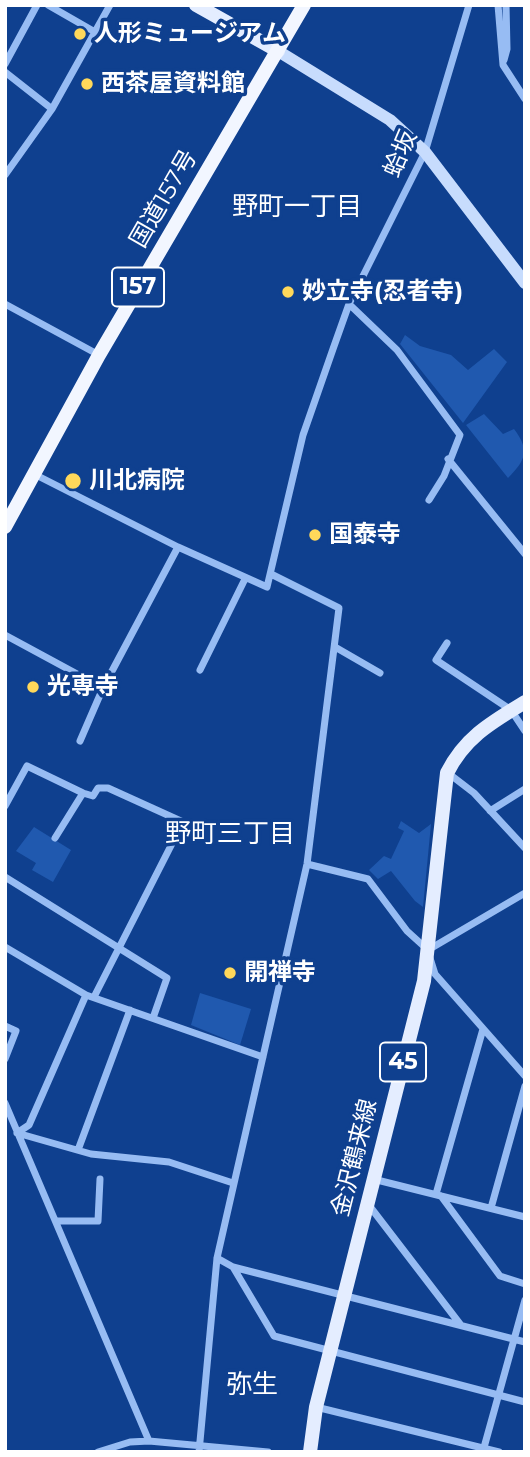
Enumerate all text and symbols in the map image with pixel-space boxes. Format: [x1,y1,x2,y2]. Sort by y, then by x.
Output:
place label: 人形ミュージアム [94,20,286,48]
marker: 人形ミュージアム [72,26,88,42]
place label: 西茶屋資料館 [101,70,245,98]
marker: 西茶屋資料館 [79,76,95,92]
street label: 蛤坂 [378,126,424,182]
street label: 国道157号 [125,145,203,253]
district label: 野町一丁目 [232,191,362,223]
road number: 157 [112,268,164,306]
place label: 妙立寺(忍者寺) [302,278,463,306]
marker: 妙立寺(忍者寺) [280,284,296,300]
place label: 川北病院 [89,467,185,495]
marker: 川北病院 [63,471,83,491]
place label: 国泰寺 [329,521,401,549]
marker: 国泰寺 [307,527,323,543]
place label: 光専寺 [47,673,119,701]
marker: 光専寺 [25,679,41,695]
district label: 野町三丁目 [165,818,295,850]
place label: 開禅寺 [244,959,316,987]
marker: 開禅寺 [222,965,238,981]
road number: 45 [380,1042,426,1082]
street label: 金沢鶴来線 [327,1096,383,1220]
district label: 弥生 [226,1369,278,1401]

